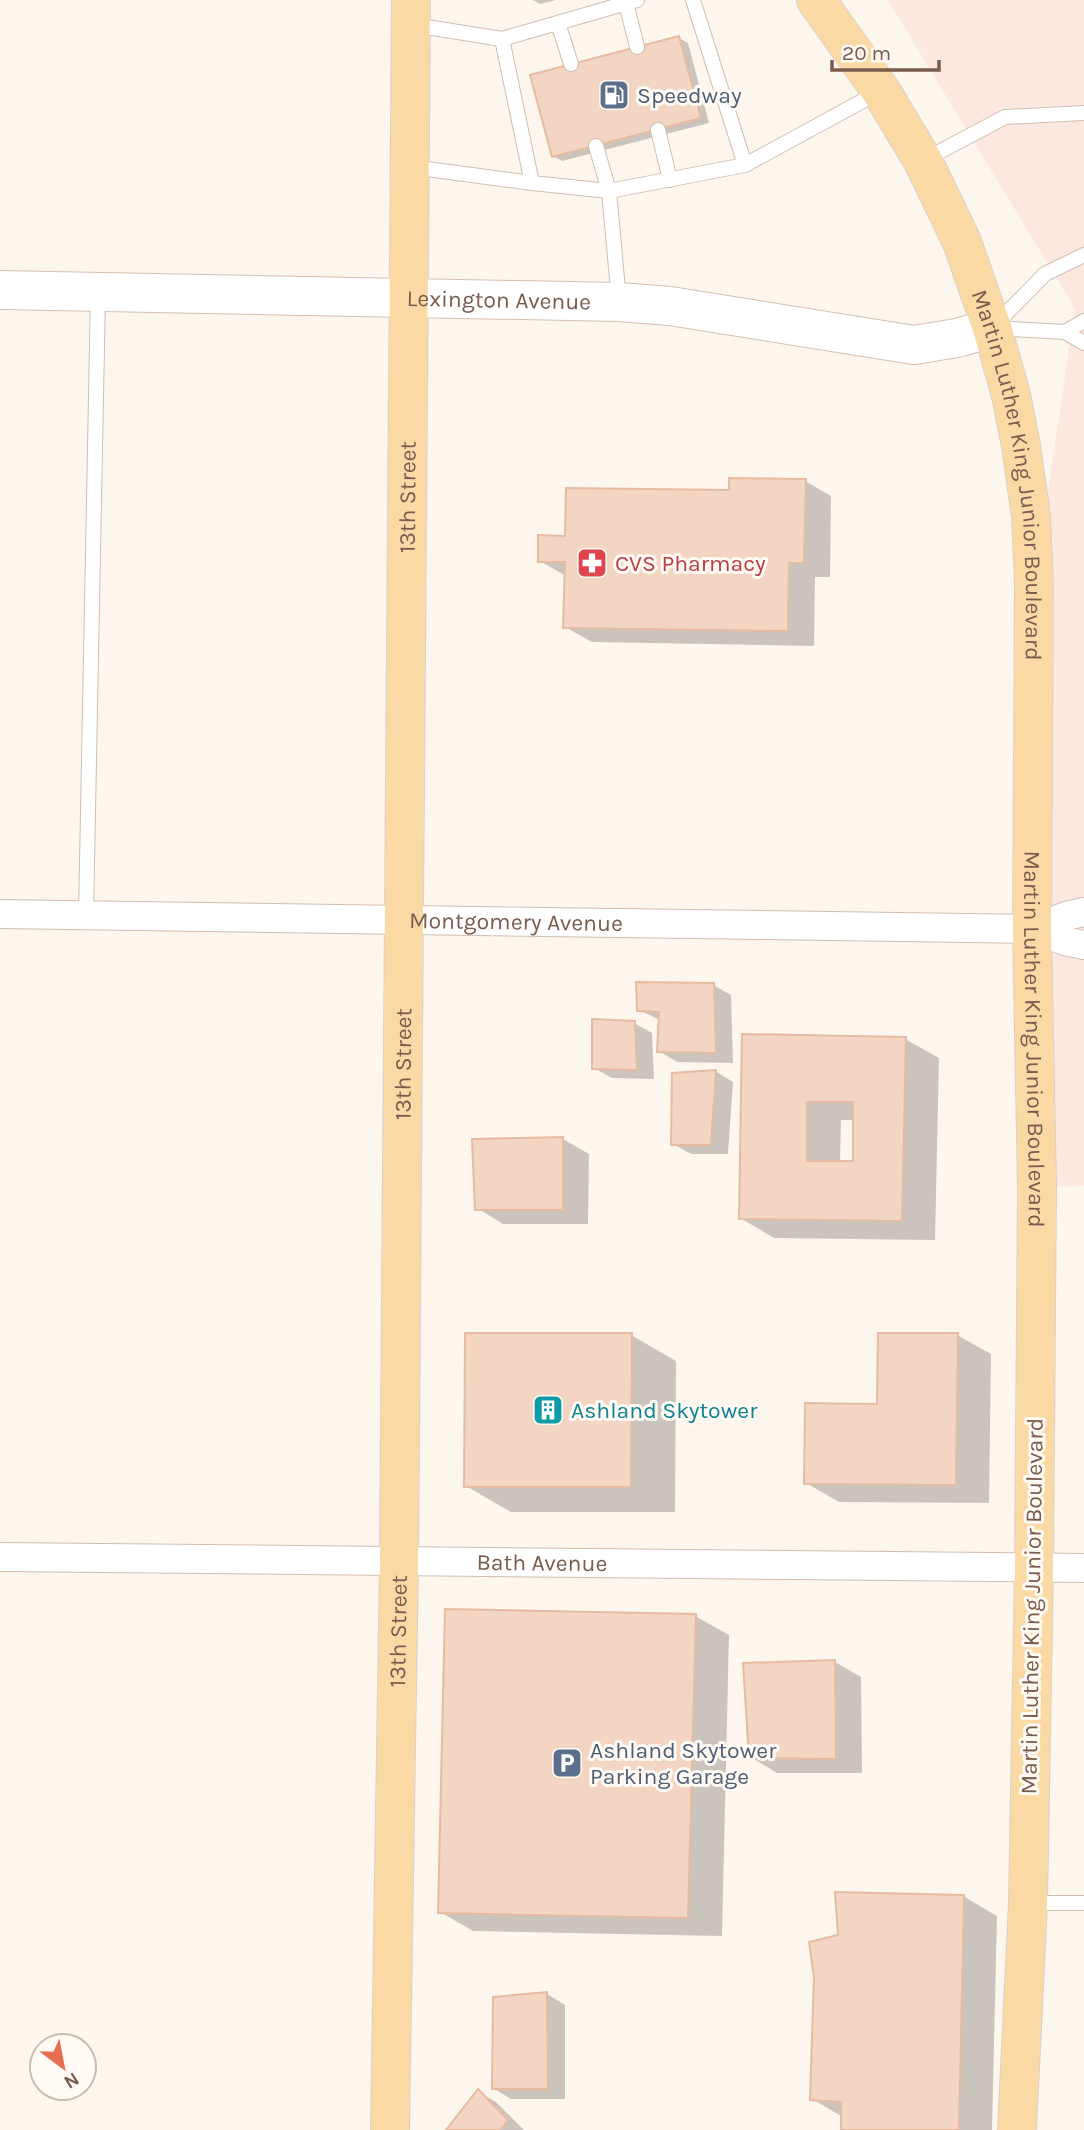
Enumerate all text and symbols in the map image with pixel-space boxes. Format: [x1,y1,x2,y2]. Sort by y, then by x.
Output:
scale bar [832,28,939,72]
text: 20 m [842,41,891,65]
fuel station icon: Speedway [597,78,631,112]
place label: Speedway [637,82,742,109]
street label: Lexington Avenue [406,284,591,315]
street label: Martin Luther King Junior Boulevard [966,286,1048,661]
street label: 13th Street [393,440,421,553]
pharmacy icon: CVS Pharmacy [575,546,609,580]
place label: CVS Pharmacy [615,550,766,577]
street label: Martin Luther King Junior Boulevard [1018,851,1051,1228]
street label: Montgomery Avenue [409,906,623,937]
street label: 13th Street [389,1007,417,1120]
building icon: Ashland Skytower [531,1393,565,1427]
place label: Ashland Skytower [571,1397,758,1424]
street label: Martin Luther King Junior Boulevard [1015,1417,1049,1795]
street label: Bath Avenue [476,1548,607,1577]
street label: 13th Street [384,1574,412,1687]
place label: Ashland Skytower Parking Garage [590,1737,777,1790]
parking icon: Ashland Skytower Parking Garage [550,1746,584,1780]
north arrow [28,2032,98,2102]
text: N [60,2068,83,2094]

